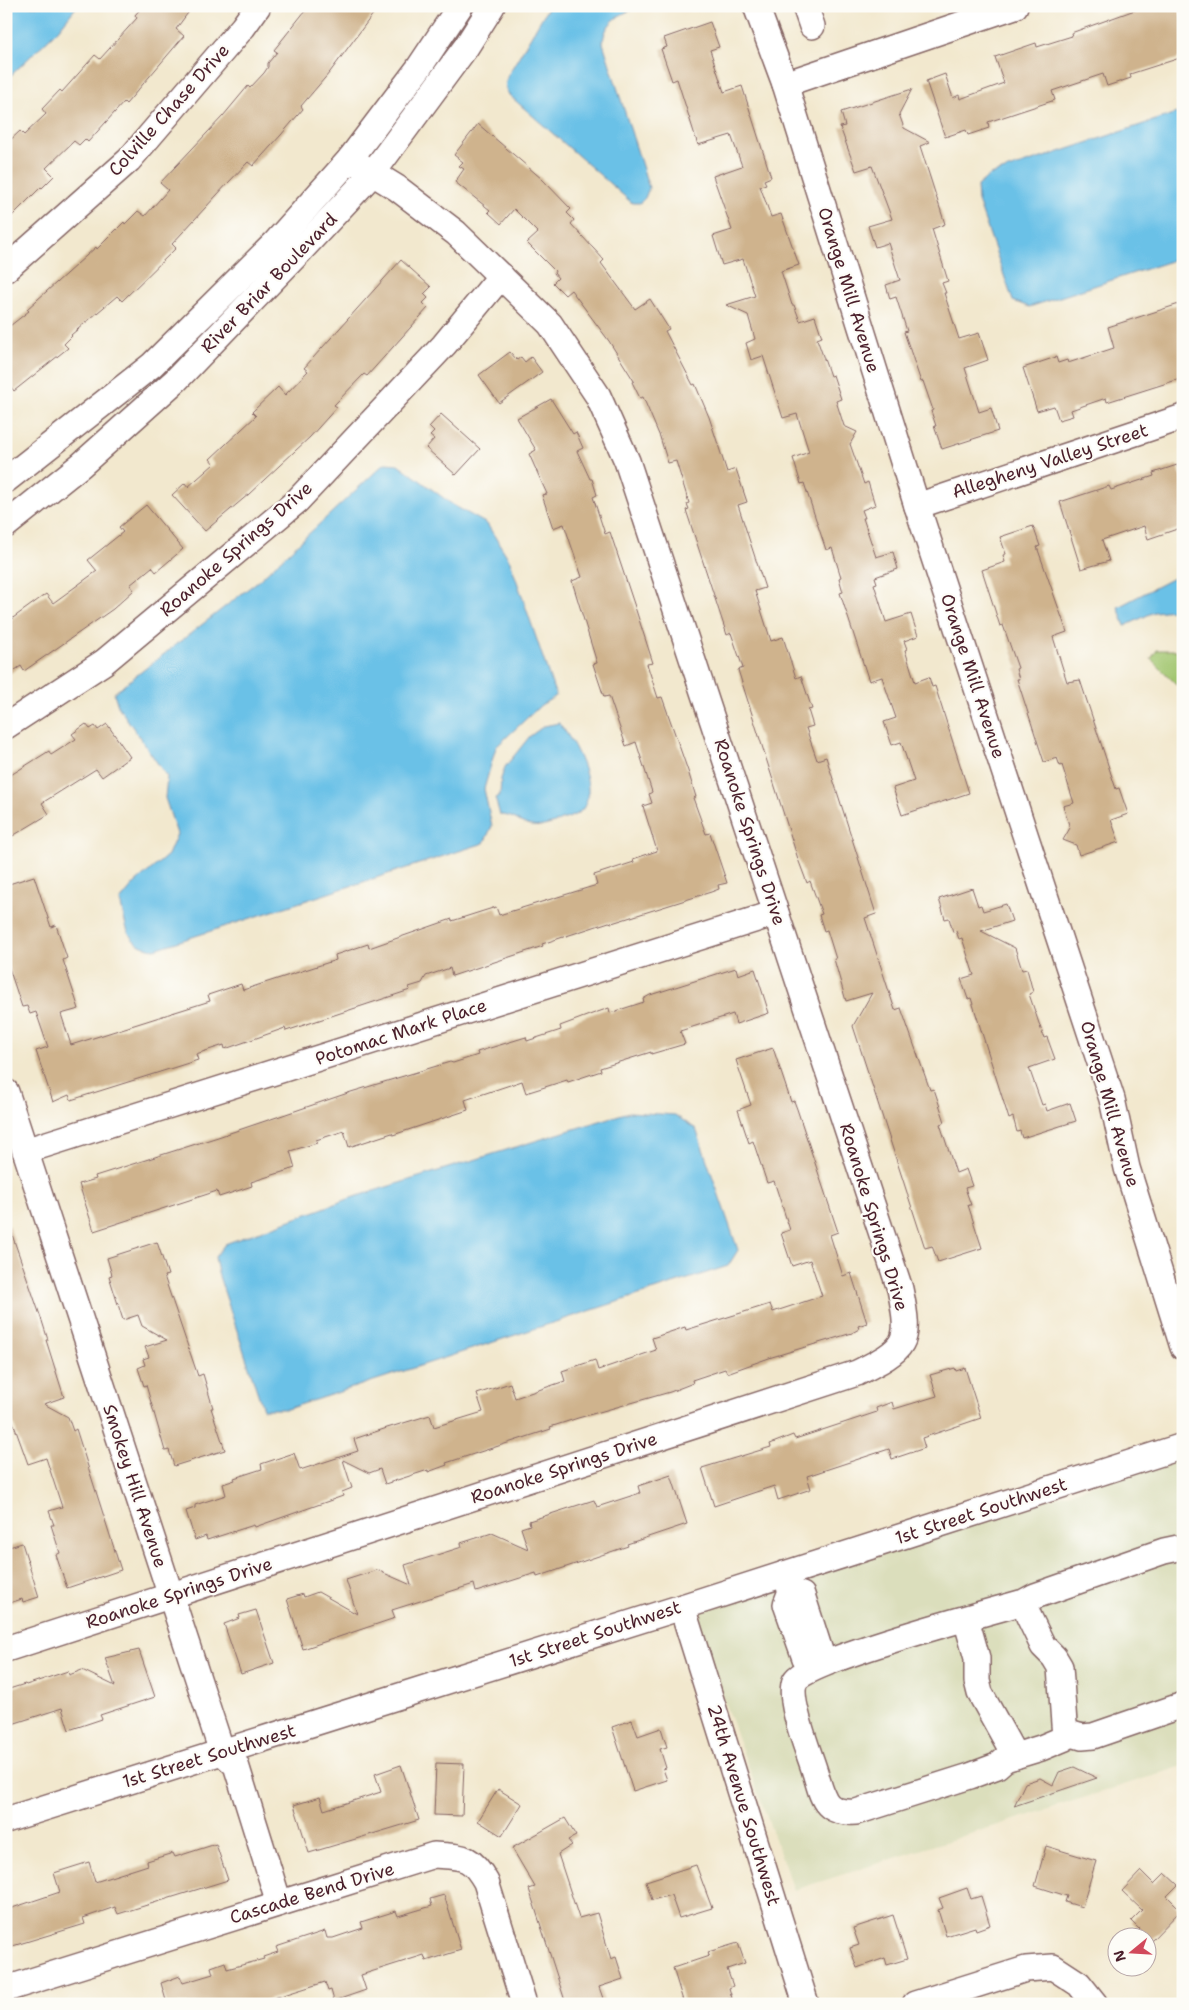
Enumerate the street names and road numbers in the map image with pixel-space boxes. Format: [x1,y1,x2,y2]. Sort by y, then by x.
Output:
street label: Colville Chase Drive [103,39,235,181]
street label: Orange Mill Avenue [812,204,886,376]
street label: River Briar Boulevard [196,208,342,358]
street label: Allegheny Valley Street [949,418,1151,504]
street label: Roanoke Springs Drive [155,476,317,622]
street label: Orange Mill Avenue [935,590,1011,762]
street label: Roanoke Springs Drive [708,736,792,928]
street label: Potomac Mark Place [312,993,490,1071]
street label: Orange Mill Avenue [1075,1018,1145,1190]
street label: Roanoke Springs Drive [834,1120,914,1314]
street label: Smokey Hill Avenue [97,1401,173,1571]
street label: Roanoke Springs Drive [468,1426,660,1510]
street label: 1st Street Southwest [892,1472,1070,1550]
street label: Roanoke Springs Drive [83,1551,275,1635]
street label: 1st Street Southwest [506,1595,684,1673]
street label: 24th Avenue Southwest [702,1701,786,1909]
street label: 1st Street Southwest [120,1718,299,1794]
street label: Cascade Bend Drive [227,1857,397,1929]

